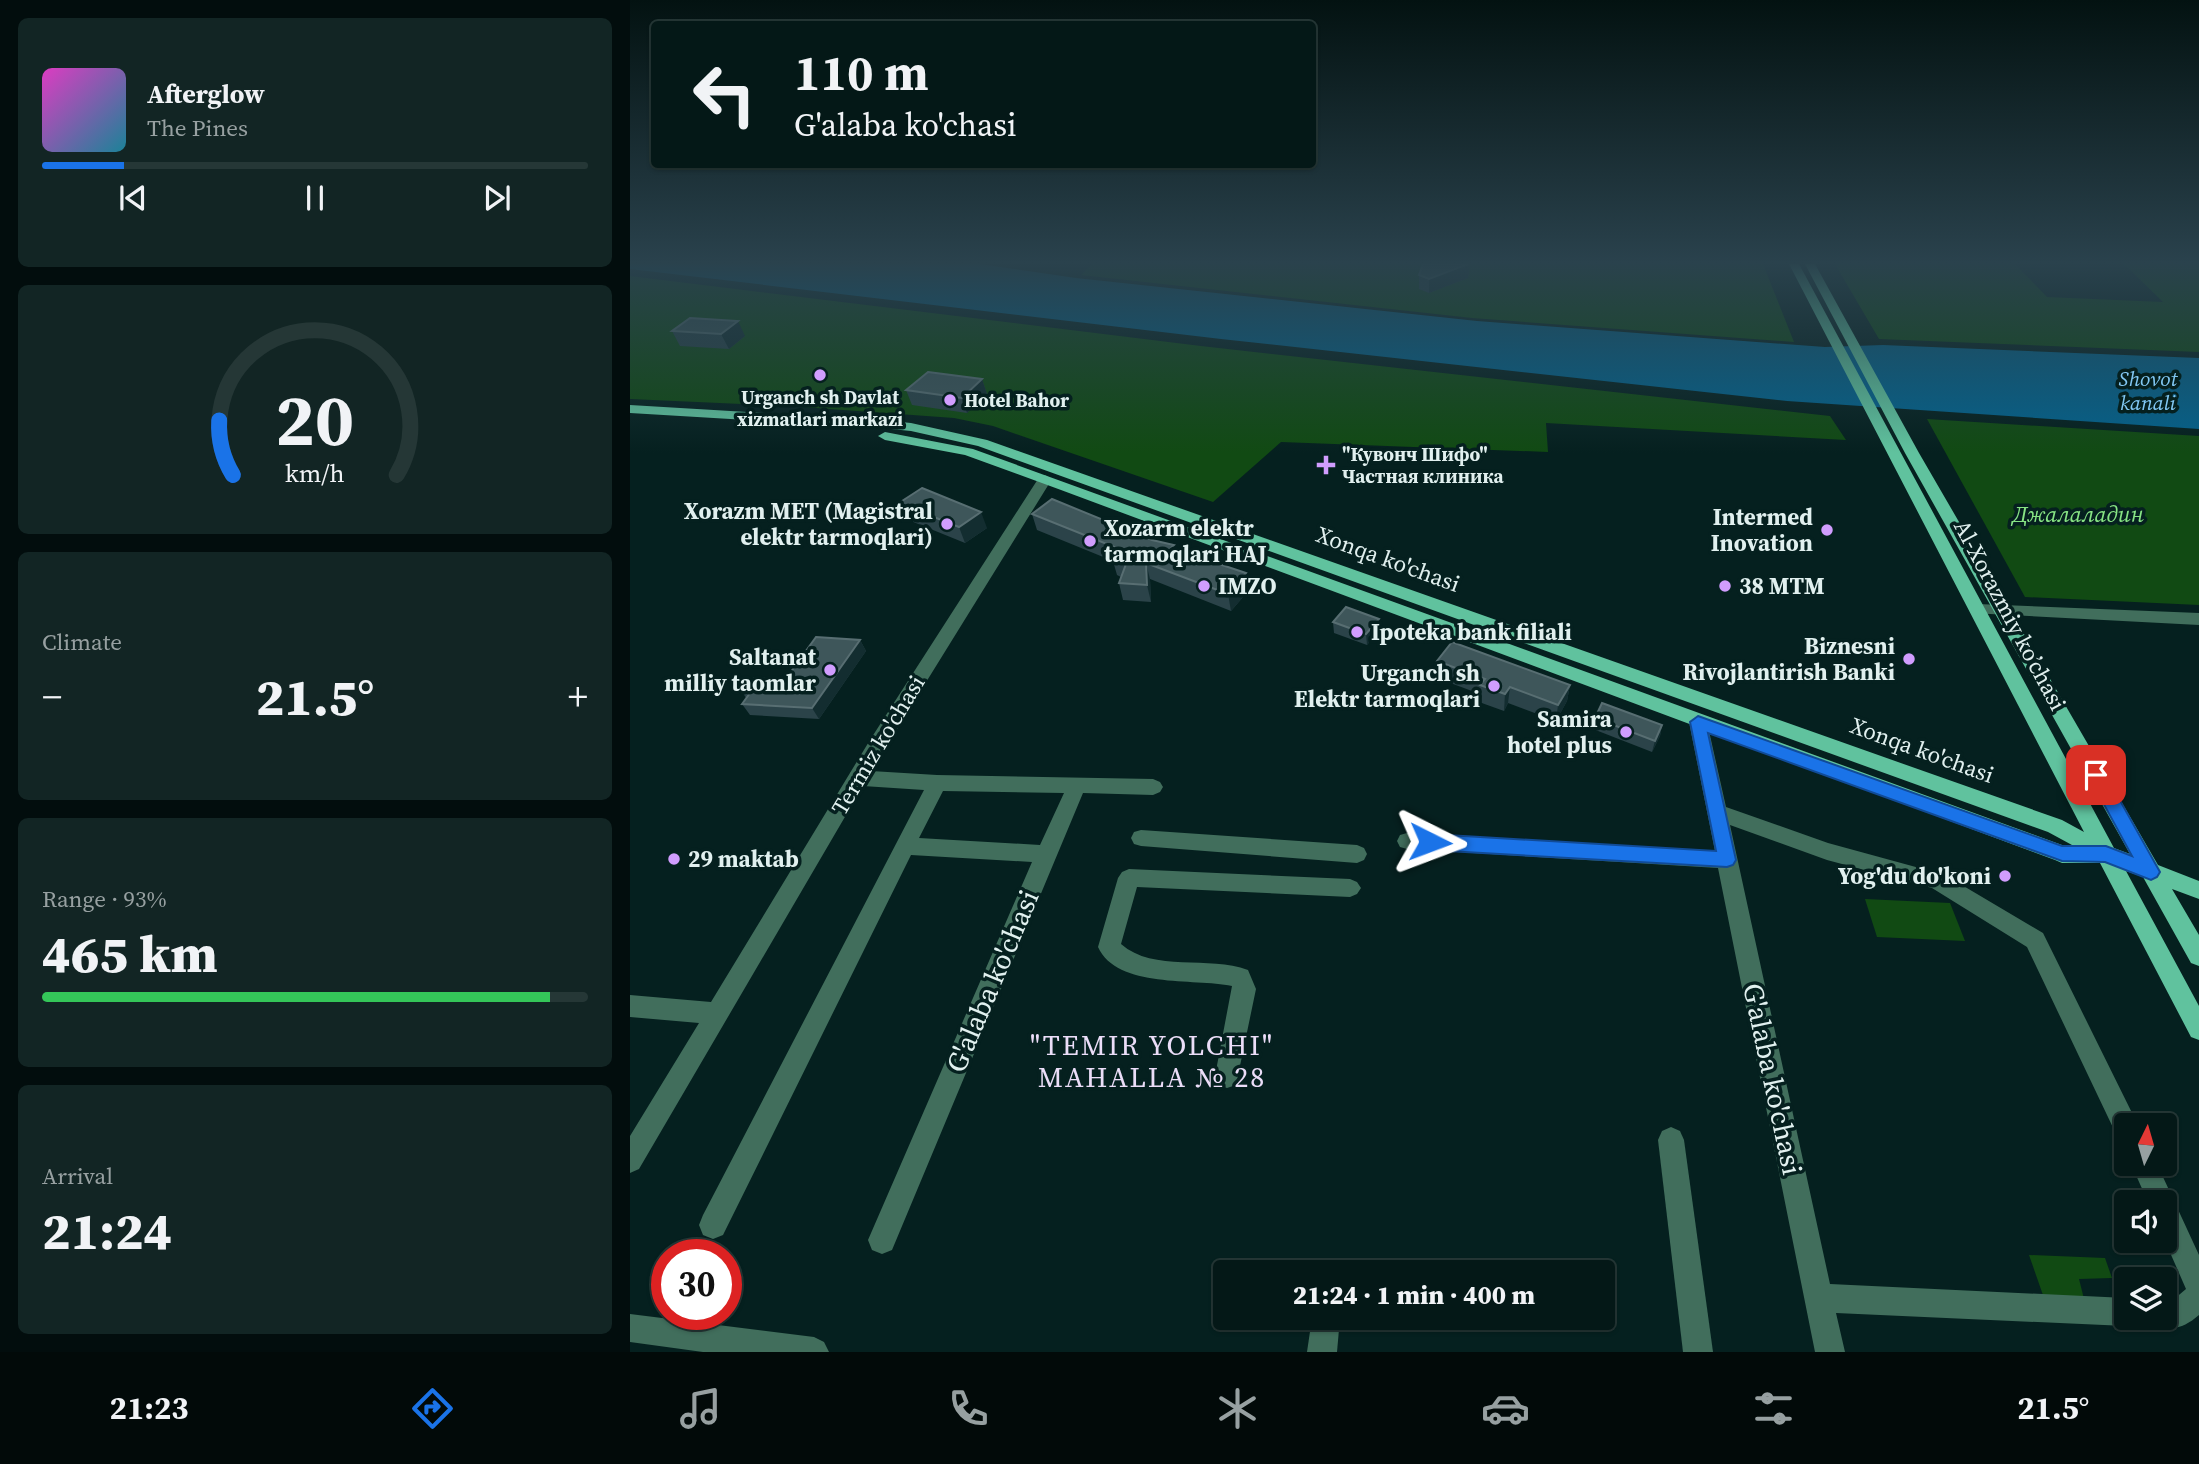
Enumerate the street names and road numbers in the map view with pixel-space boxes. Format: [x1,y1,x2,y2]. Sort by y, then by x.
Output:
street label: Al-Xorazmiy ko’chasi [1946,514,2074,716]
street label: Xonqa ko'chasi [1312,518,1464,600]
street label: Termiz ko'chasi [824,669,932,821]
street label: Xonqa ko'chasi [1846,709,1998,791]
street label: G'alaba ko'chasi [936,884,1048,1078]
street label: G'alaba ko'chasi [1734,980,1812,1178]

